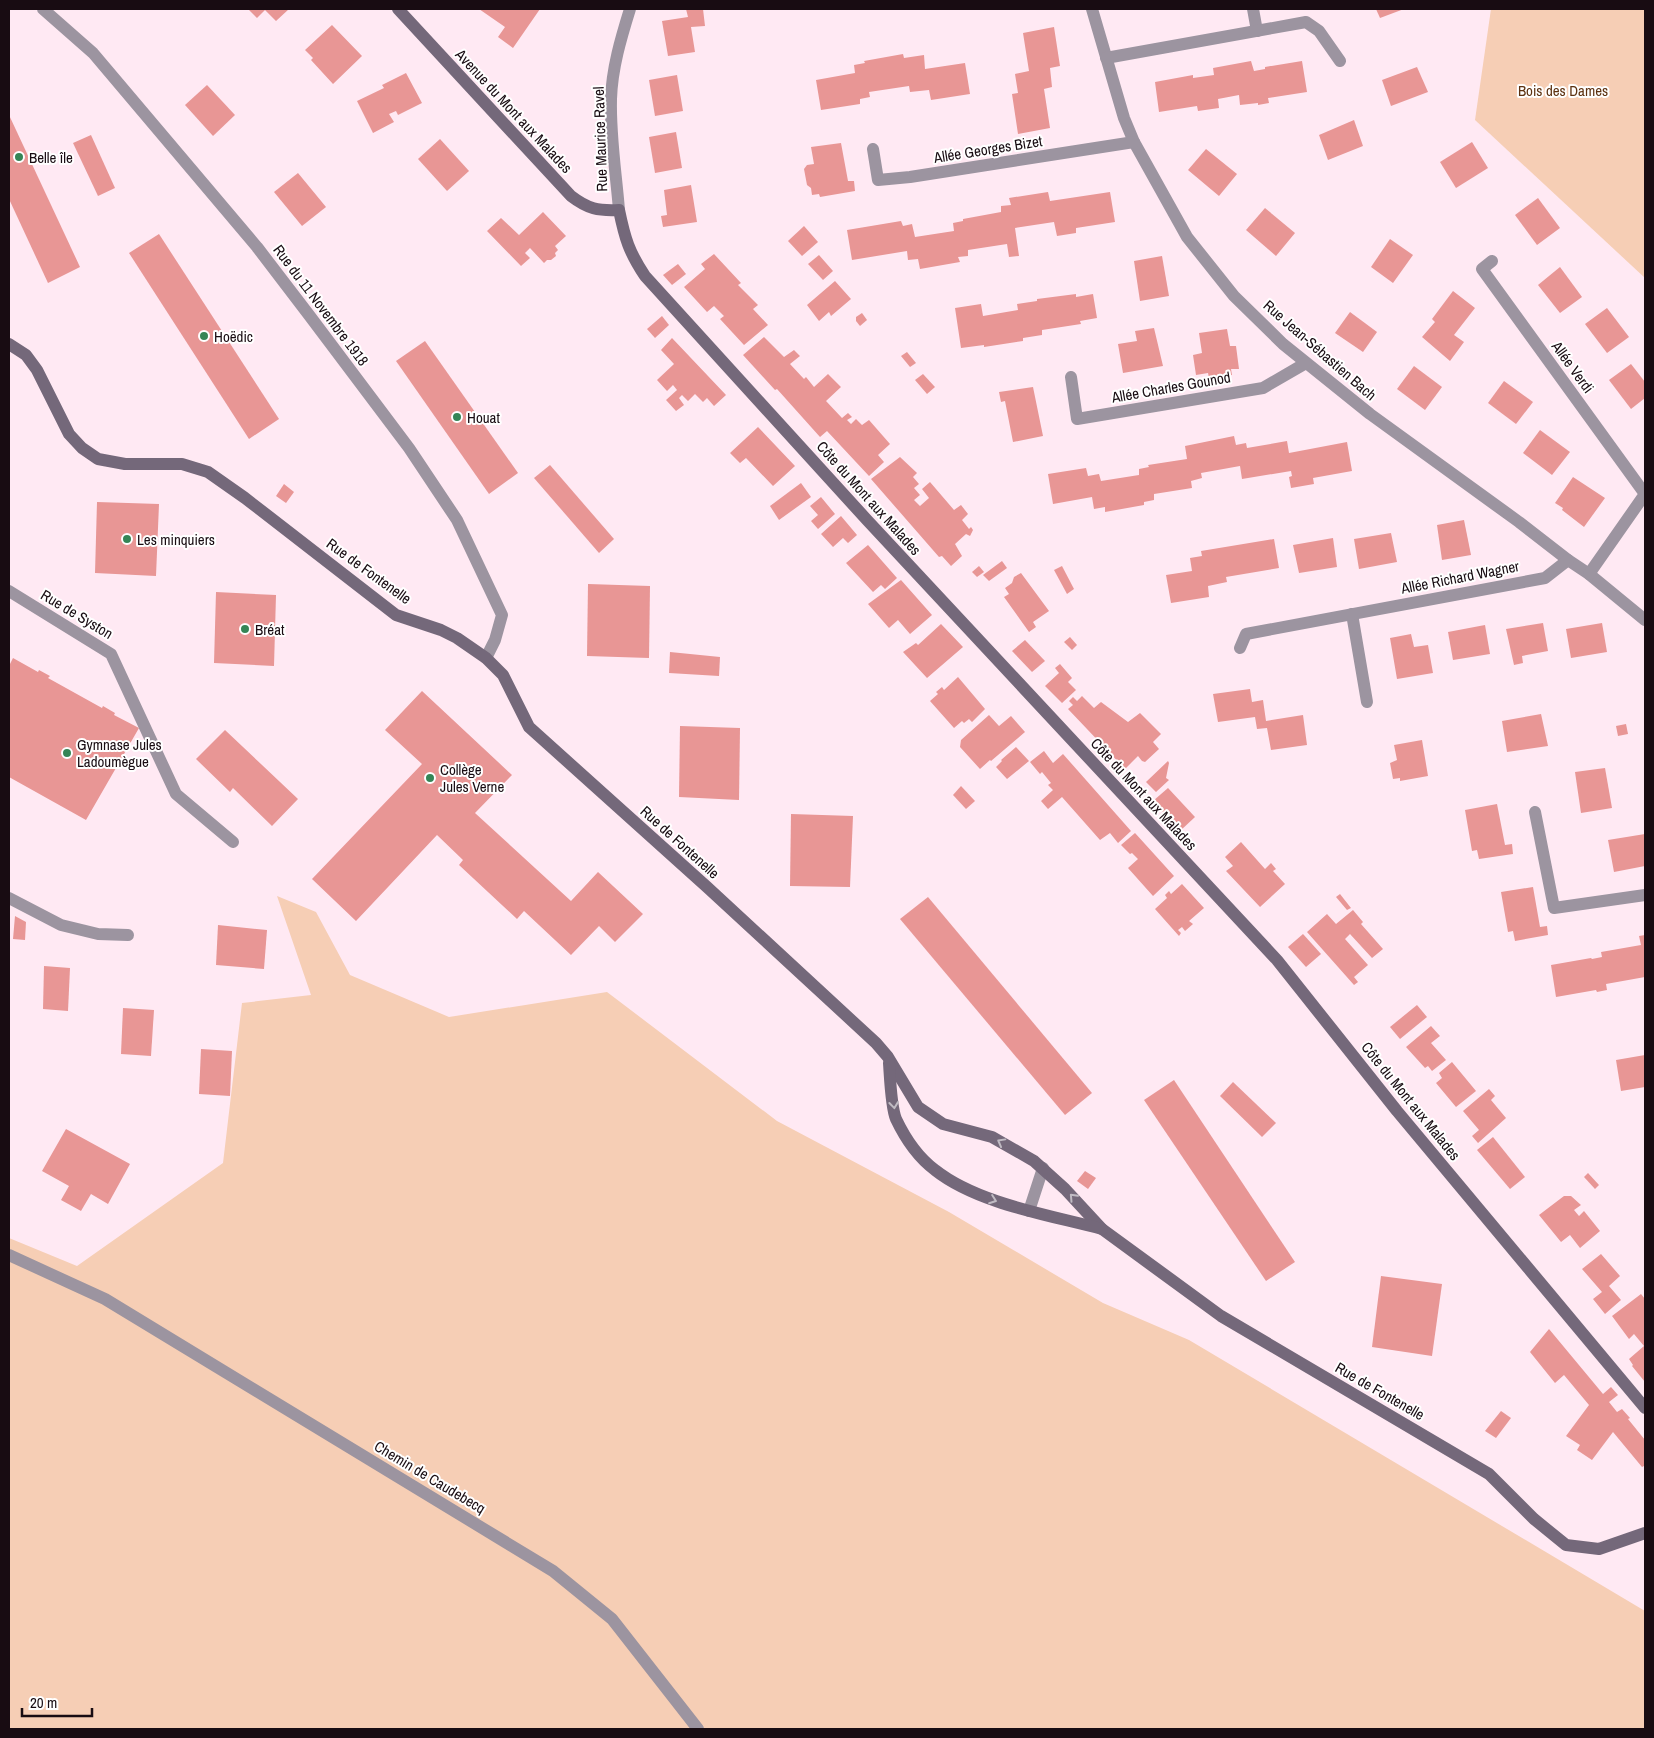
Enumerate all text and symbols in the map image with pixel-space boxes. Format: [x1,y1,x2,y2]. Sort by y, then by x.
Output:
street label: Avenue du Mont aux Malades [450,44,577,178]
park label: Bois des Dames [1518,80,1608,101]
street label: Rue Maurice Ravel [588,86,612,192]
street label: Allée Georges Bizet [931,130,1044,168]
place label: Belle île [29,147,73,168]
marker: Belle île [13,151,25,163]
street label: Rue du 11 Novembre 1918 [268,240,374,370]
street label: Rue Jean-Sébastien Bach [1259,295,1381,405]
place label: Hoëdic [214,326,253,347]
marker: Hoëdic [198,330,210,342]
street label: Allée Verdi [1546,336,1599,397]
street label: Allée Charles Gounod [1109,366,1232,408]
place label: Houat [467,407,500,428]
marker: Houat [451,411,463,423]
street label: Côte du Mont aux Malades [812,436,926,560]
place label: Les minquiers [137,529,215,550]
marker: Les minquiers [121,533,133,545]
street label: Rue de Fontenelle [322,533,416,609]
street label: Allée Richard Wagner [1398,555,1521,599]
street label: Rue de Syston [37,584,117,644]
place label: Bréat [255,619,285,640]
marker: Bréat [239,623,251,635]
street label: Côte du Mont aux Malades [1086,733,1202,855]
place label: Gymnase Jules Ladoumègue [77,734,162,772]
marker: Gymnase Jules Ladoumègue [61,747,73,759]
place label: Collège Jules Verne [440,759,504,797]
marker: Collège Jules Verne [424,772,436,784]
street label: Rue de Fontenelle [636,801,724,883]
street label: Côte du Mont aux Malades [1357,1037,1465,1165]
one-way arrow [888,1102,899,1110]
one-way arrow [998,1139,1007,1149]
one-way arrow [988,1194,996,1204]
one-way arrow [1070,1194,1079,1203]
street label: Rue de Fontenelle [1331,1357,1429,1425]
street label: Chemin de Caudebecq [370,1435,490,1519]
scale bar [22,1686,92,1718]
text: 20 m [30,1692,57,1713]

